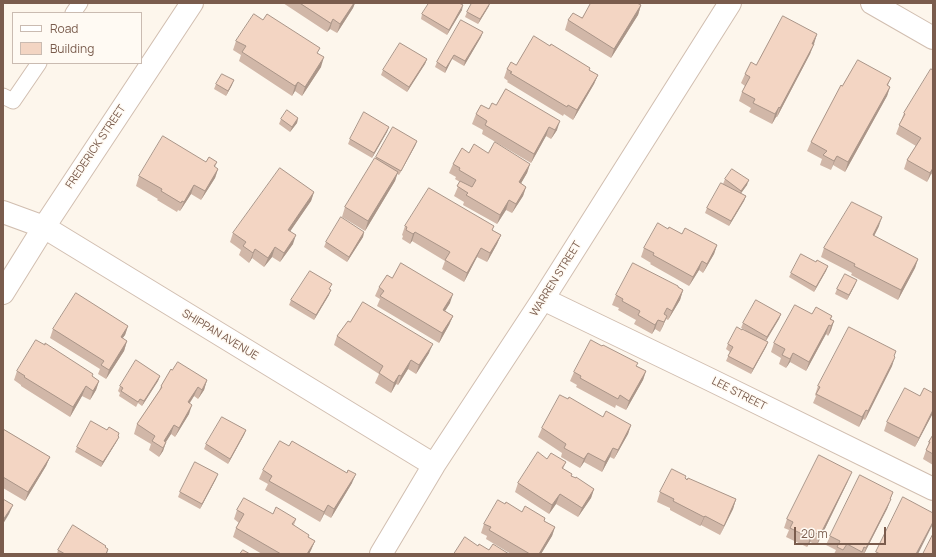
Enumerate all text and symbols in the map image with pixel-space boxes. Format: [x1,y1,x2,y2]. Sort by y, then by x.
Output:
legend [12,12,142,64]
text: Road [50,20,78,37]
text: Building [50,40,94,57]
street label: FREDERICK STREET [63,103,129,191]
street label: WARREN STREET [528,239,584,319]
street label: SHIPPAN AVENUE [179,307,261,363]
street label: LEE STREET [709,375,769,413]
scale bar [796,519,888,545]
text: 20 m [801,525,828,542]

